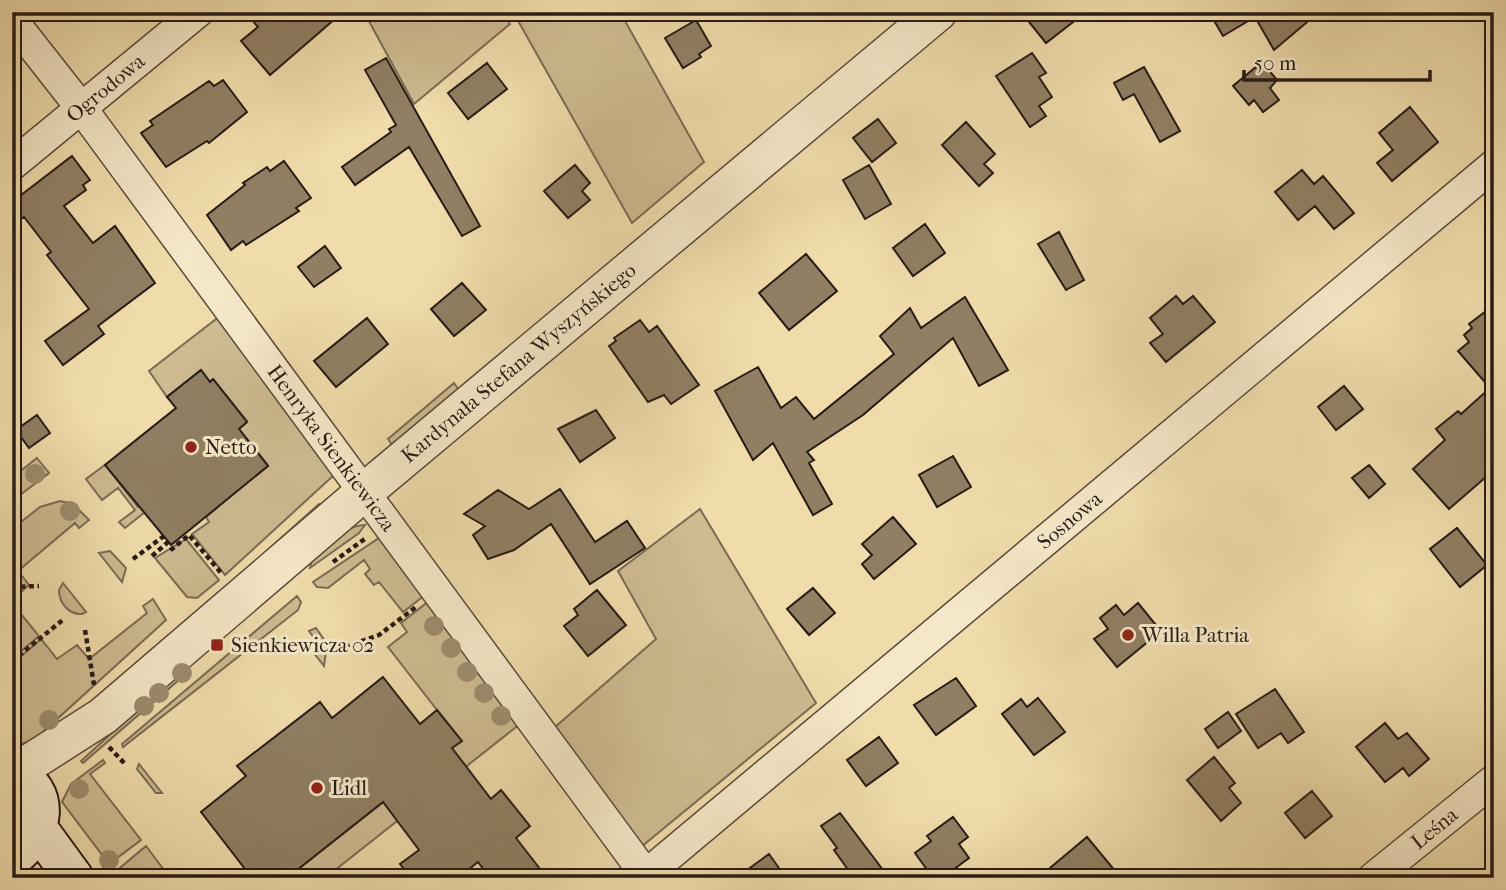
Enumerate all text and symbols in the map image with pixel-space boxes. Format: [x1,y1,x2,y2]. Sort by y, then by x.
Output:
scale bar [1244,38,1429,82]
street label: Ogrodowa [61,49,150,127]
text: 50 m [1254,51,1297,75]
street label: Kardynała Stefana Wyszyńskiego [396,258,641,468]
street label: Henryka Sienkiewicza [262,360,401,536]
place label: Netto [205,435,257,459]
marker: Netto [183,439,199,455]
street label: Sosnowa [1032,486,1107,554]
place label: Willa Patria [1141,623,1249,647]
marker: Willa Patria [1120,627,1136,643]
place label: Sienkiewicza 02 [231,633,375,657]
marker: Sienkiewicza 02 [209,637,225,653]
place label: Lidl [331,776,367,800]
marker: Lidl [309,780,325,796]
street label: Leśna [1406,802,1463,854]

